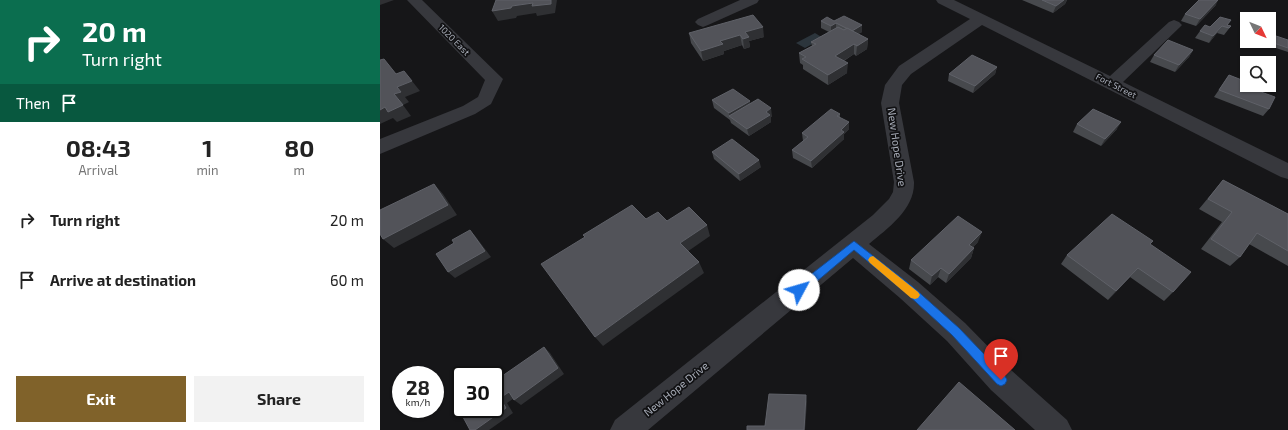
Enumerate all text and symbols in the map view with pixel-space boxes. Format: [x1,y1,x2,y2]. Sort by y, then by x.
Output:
north arrow [1240,12,1276,48]
map controls [1240,12,1276,92]
text: 20 m [82,14,147,48]
icon: right [16,16,68,68]
street label: 1020 East [437,22,473,58]
text: Turn right [82,48,162,70]
button: search [1240,56,1276,92]
street label: Fort Street [1094,71,1139,101]
icon: arrive [58,92,80,114]
text: Then [16,94,50,112]
street label: New Hope Drive [886,107,909,187]
text: 08:43 [66,133,131,162]
text: 1 [202,133,213,162]
text: 80 [284,133,314,162]
text: Arrival [78,162,118,178]
text: min [196,162,219,178]
text: m [294,162,305,178]
icon: right [16,209,38,231]
text: Turn right [50,211,120,229]
text: 20 m [330,211,364,229]
icon: arrive [16,269,38,291]
position arrow [778,269,820,311]
text: Arrive at destination [50,271,196,289]
text: 60 m [330,271,364,289]
pin [984,339,1018,380]
icon: arrive [990,345,1012,367]
street label: New Hope Drive [641,359,711,419]
speed limit sign: 30 [452,366,504,418]
text: 28 [406,375,430,399]
button: Exit [16,376,186,422]
button: Share [194,376,364,422]
text: km/h [406,396,430,408]

